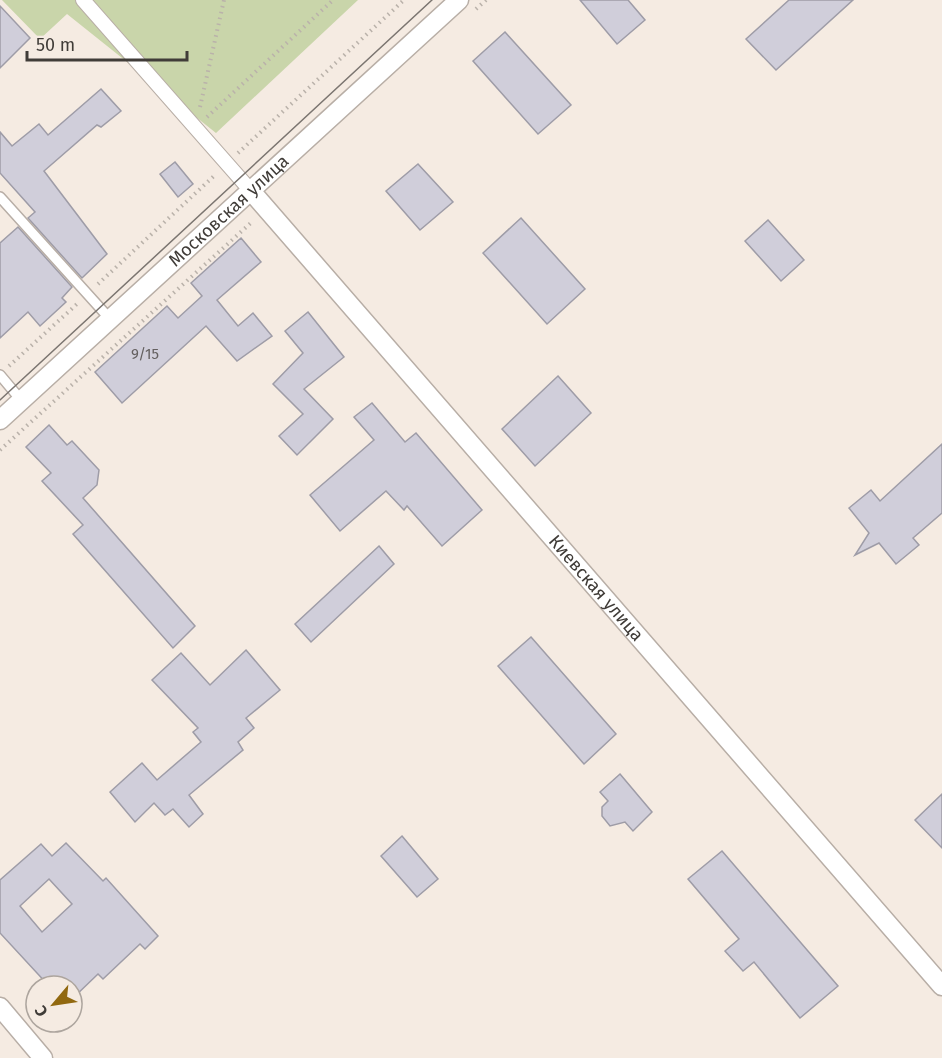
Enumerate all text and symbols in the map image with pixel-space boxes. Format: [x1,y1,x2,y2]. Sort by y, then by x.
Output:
scale bar [27,24,188,62]
text: 50 m [36,34,75,56]
street label: Московская улица [164,150,293,271]
house number: 9/15 [131,345,159,363]
street label: Киевская улица [544,530,648,646]
north arrow [24,974,84,1034]
text: С [30,1002,52,1020]

